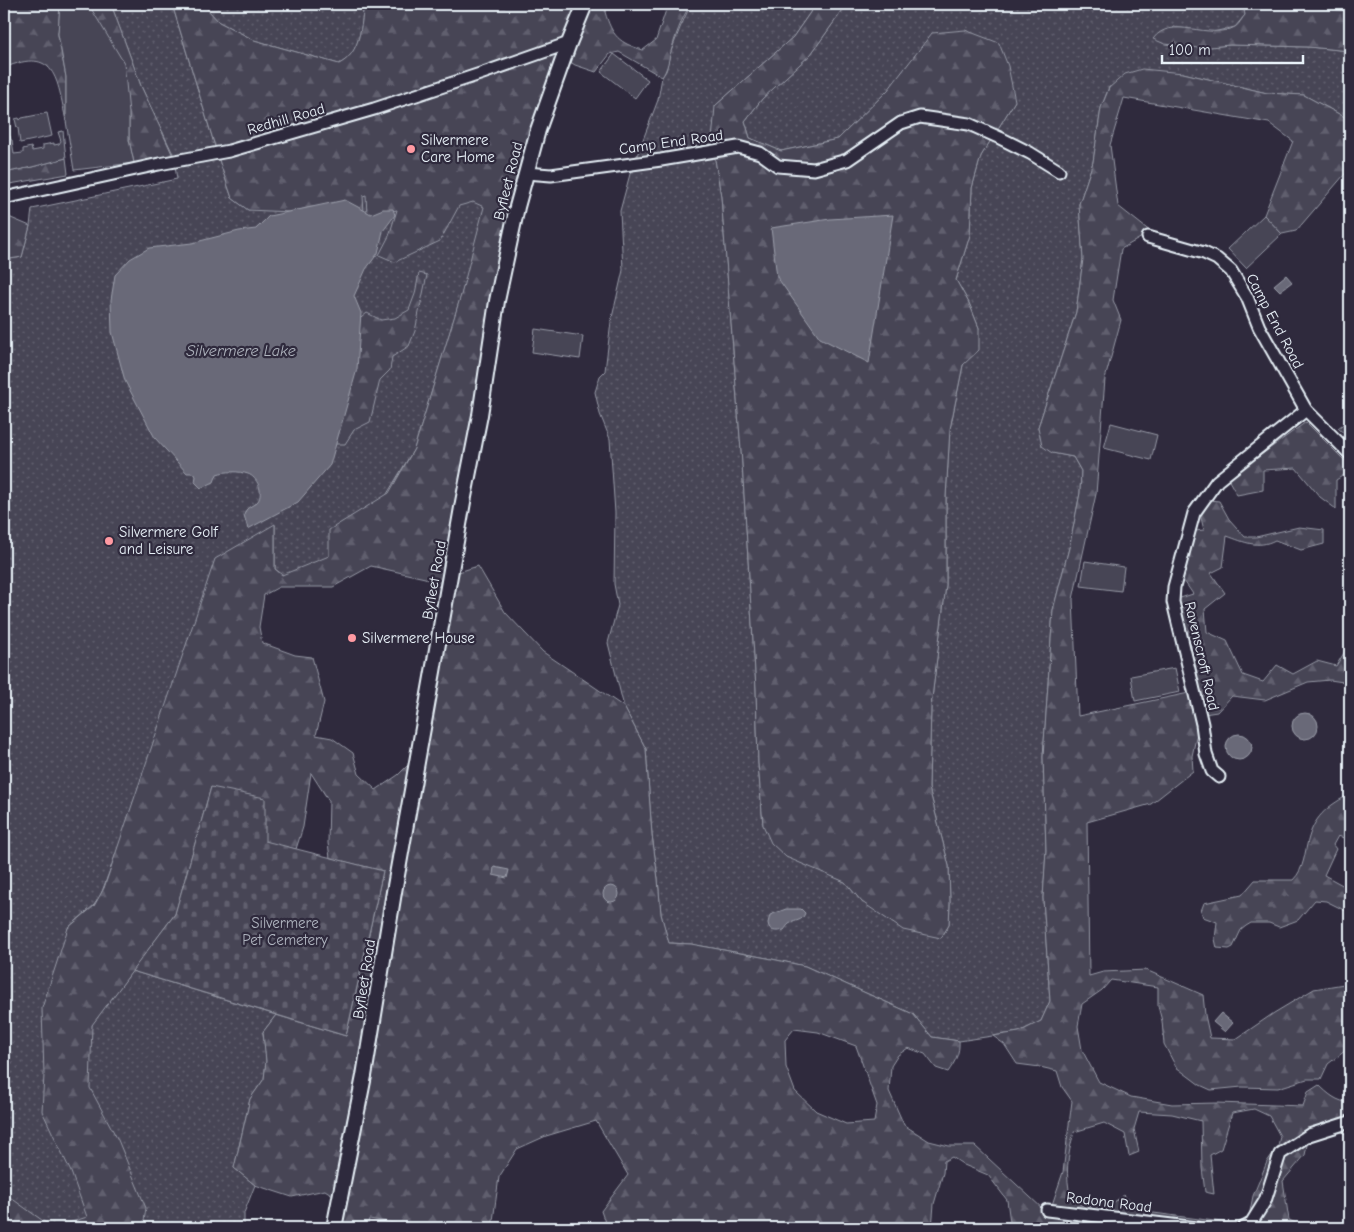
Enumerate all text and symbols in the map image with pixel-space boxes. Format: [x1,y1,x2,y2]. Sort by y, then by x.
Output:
scale bar [1162,32,1303,64]
text: 100 m [1169,41,1211,59]
street label: Redhill Road [245,99,327,139]
street label: Camp End Road [618,126,724,158]
place label: Silvermere Care Home [421,131,495,166]
street label: Byfleet Road [490,140,526,222]
marker: Silvermere Care Home [405,143,417,155]
street label: Camp End Road [1242,270,1308,372]
water label: Silvermere Lake [186,342,296,360]
place label: Silvermere Golf and Leisure [119,523,218,558]
marker: Silvermere Golf and Leisure [103,535,115,547]
street label: Byfleet Road [418,539,450,621]
street label: Ravenscroft Road [1181,600,1223,712]
place label: Silvermere House [362,629,475,647]
marker: Silvermere House [346,632,358,644]
park label: Silvermere Pet Cemetery [242,914,328,949]
street label: Byfleet Road [349,938,379,1020]
street label: Rodona Road [1065,1188,1153,1216]

